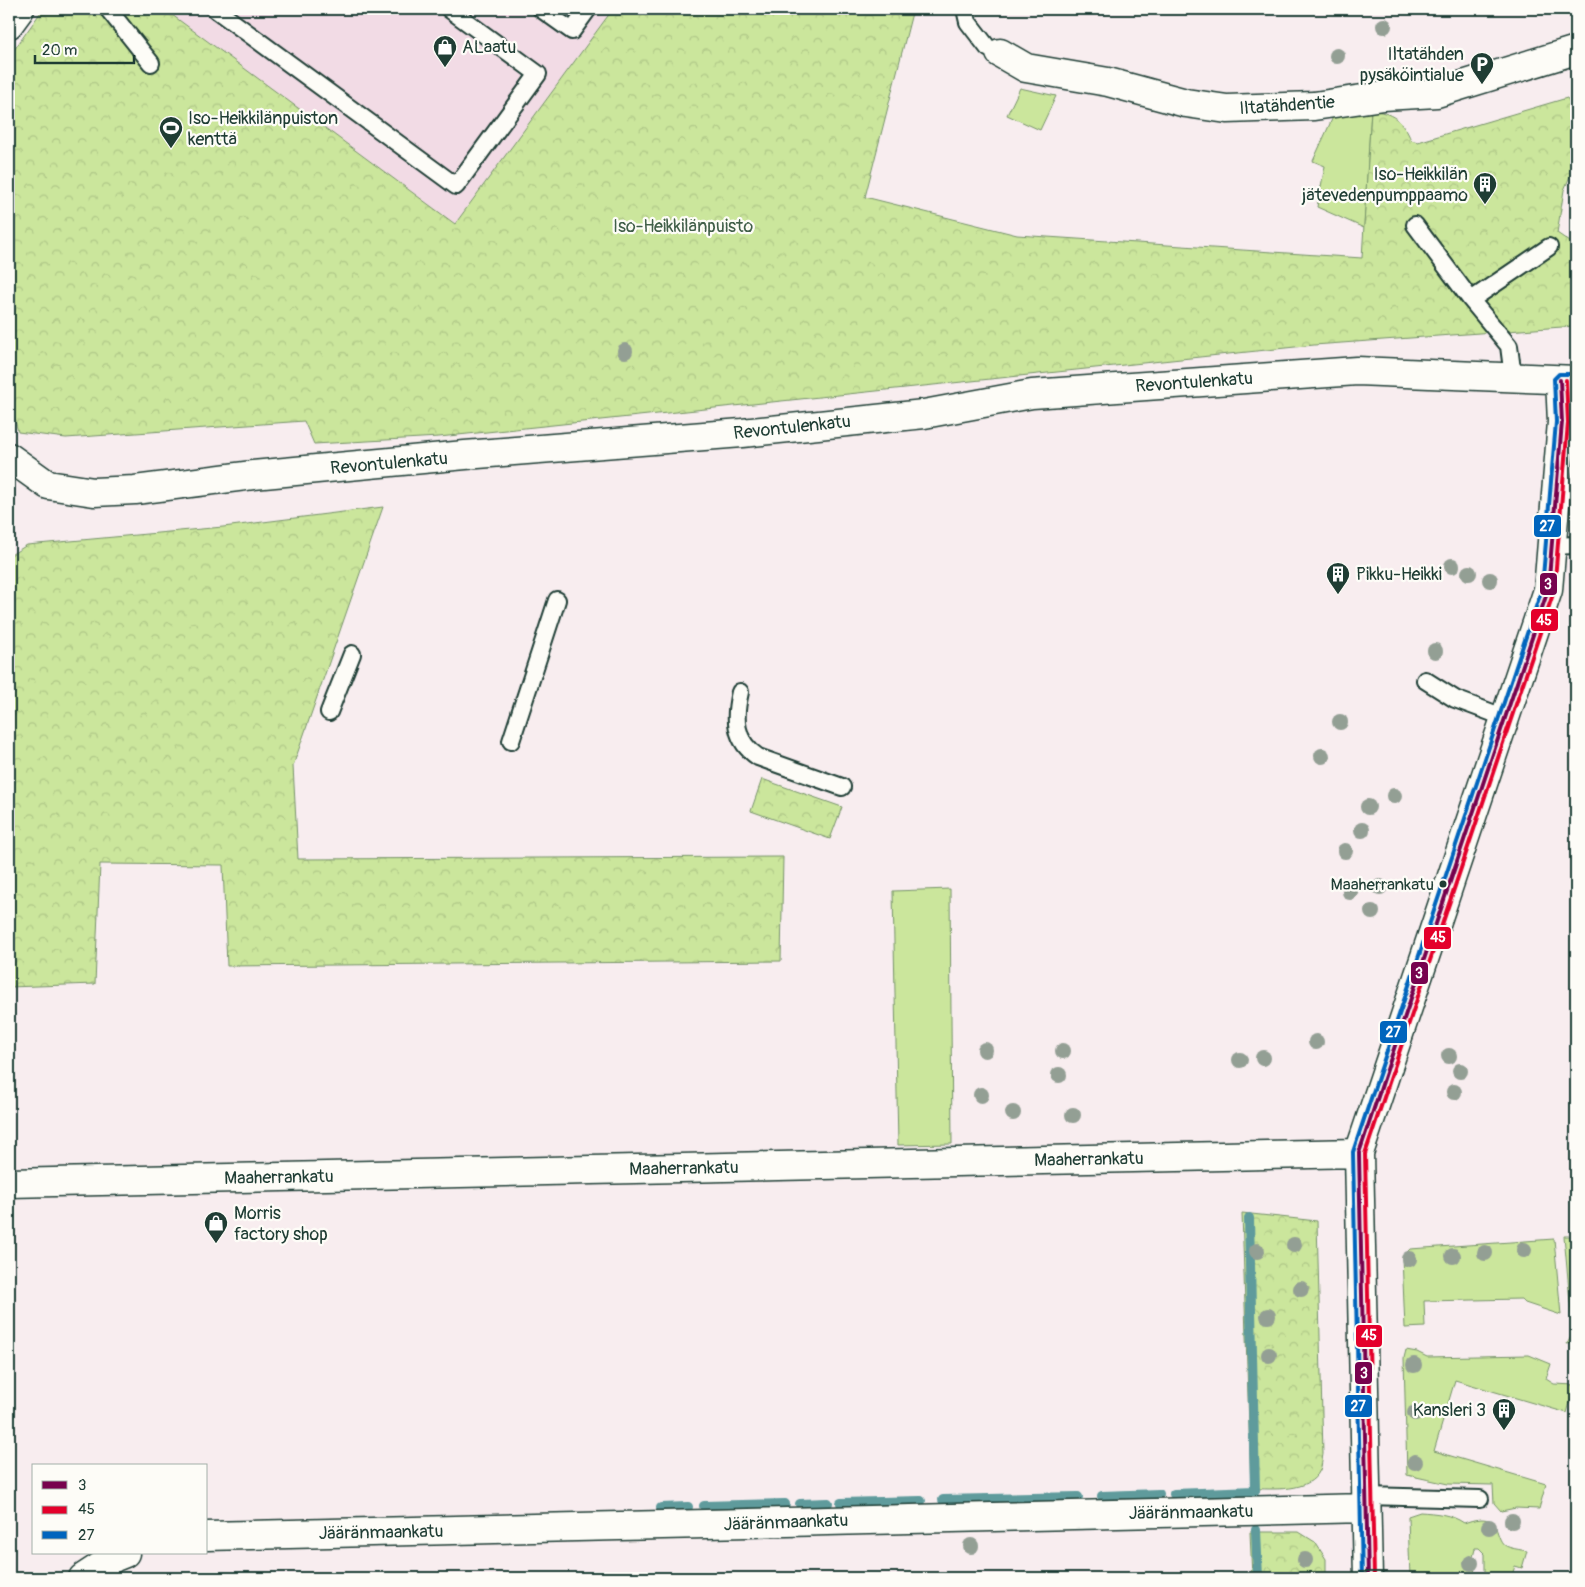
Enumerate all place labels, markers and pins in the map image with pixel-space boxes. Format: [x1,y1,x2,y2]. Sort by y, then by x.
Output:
shop icon: ALaatu [432,34,458,68]
place label: ALaatu [462,36,516,59]
place label: Iltatähden pysäköintialue [1360,43,1464,87]
parking icon: Iltatähden pysäköintialue [1469,51,1495,85]
place label: Iso-Heikkilänpuiston kenttä [188,107,338,151]
sports icon: Iso-Heikkilänpuiston kenttä [158,115,184,149]
place label: Iso-Heikkilän jätevedenpumppaamo [1301,163,1468,207]
building icon: Iso-Heikkilän jätevedenpumppaamo [1472,171,1498,205]
building icon: Pikku-Heikki [1325,561,1351,595]
place label: Pikku-Heikki [1356,563,1442,586]
place label: Maaherrankatu [1331,874,1434,895]
marker: Maaherrankatu [1438,879,1448,889]
place label: Morris factory shop [234,1202,328,1246]
shop icon: Morris factory shop [203,1210,229,1244]
building icon: Kansleri 3 [1491,1397,1517,1431]
place label: Kansleri 3 [1413,1399,1486,1422]

